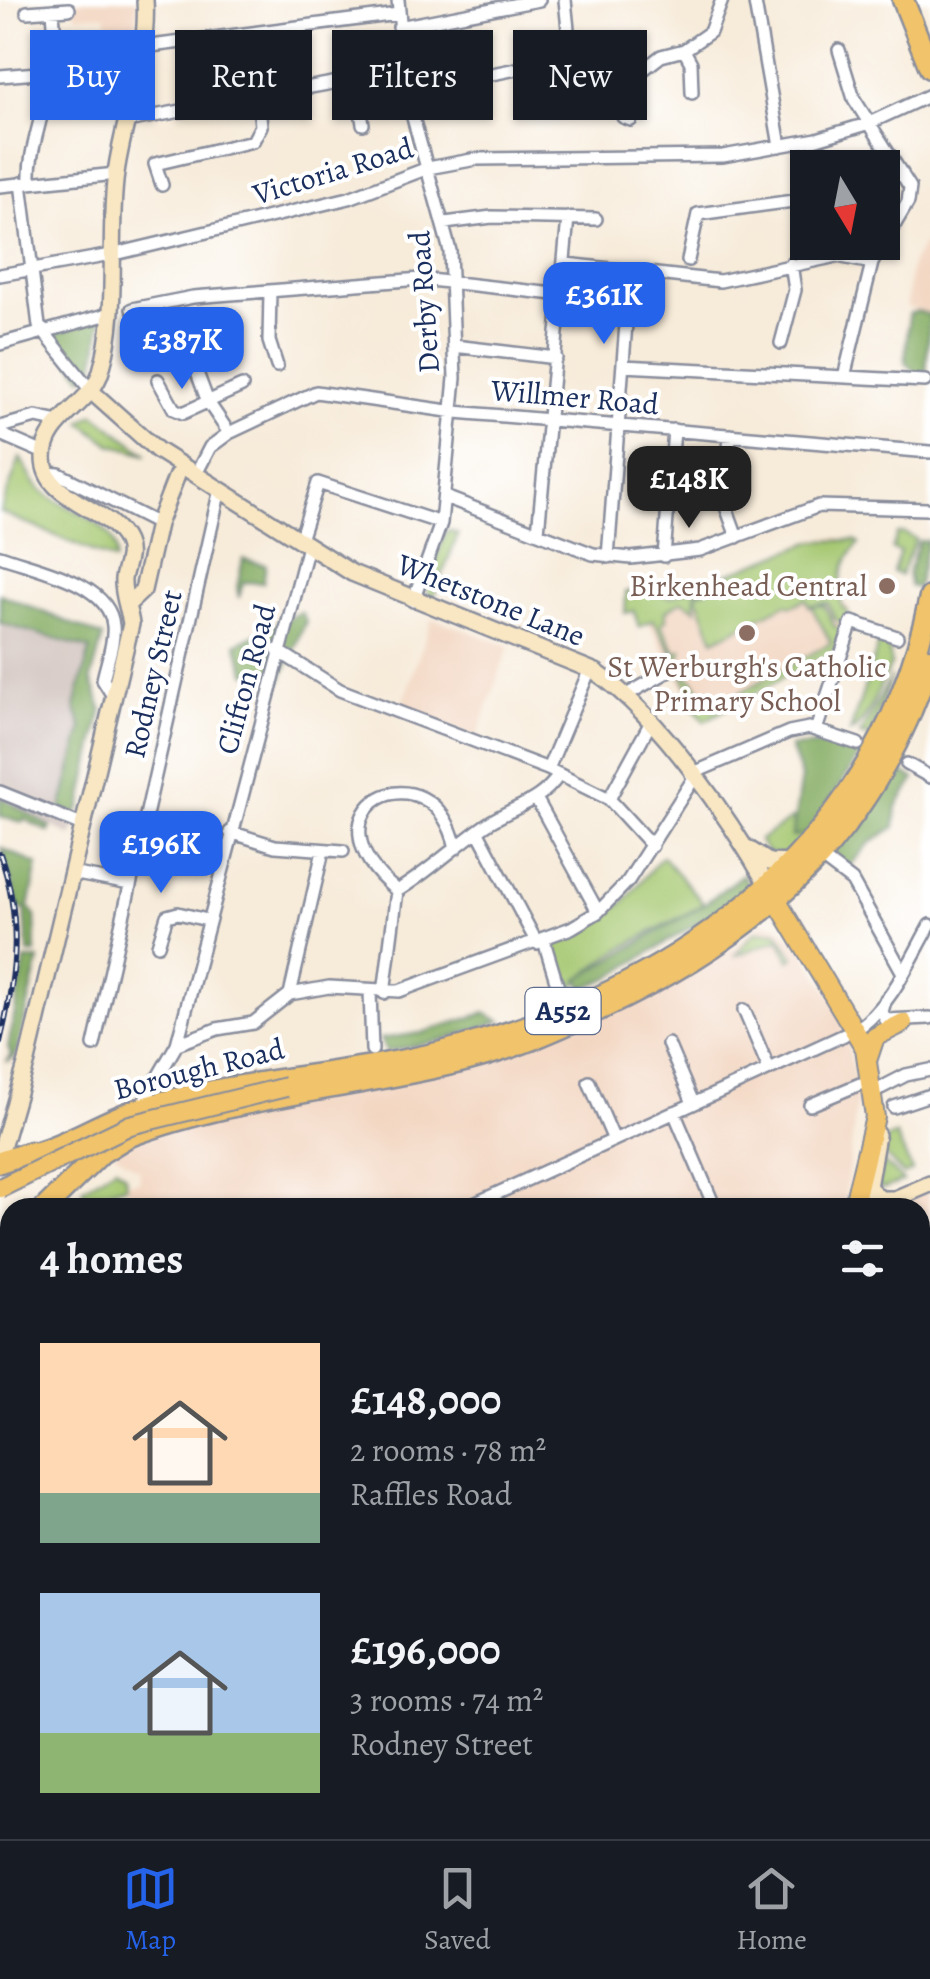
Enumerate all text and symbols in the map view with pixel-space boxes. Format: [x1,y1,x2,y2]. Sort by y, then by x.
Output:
chip: Buy [30,30,155,120]
chip: Rent [175,30,312,120]
chip: Filters [332,30,493,120]
chip: New [513,30,647,120]
street label: Victoria Road [247,127,419,215]
north arrow [790,150,900,260]
map controls [790,150,900,260]
street label: Derby Road [399,229,449,375]
pin: £361K [534,262,674,347]
text: £361K [565,272,643,316]
pin: £387K [112,307,252,392]
text: £387K [142,317,222,361]
street label: Willmer Road [489,370,661,424]
pin: £148K [619,446,759,531]
text: £148K [649,456,729,500]
street label: Whetstone Lane [390,544,591,656]
place label: Birkenhead Central [629,566,867,606]
marker: Birkenhead Central [876,575,898,597]
street label: Rodney Street [114,586,192,762]
street label: Clifton Road [207,599,285,758]
marker: St Werburgh's Catholic Primary School [736,622,758,644]
place label: St Werburgh's Catholic Primary School [607,647,887,721]
pin: £196K [91,811,231,896]
text: £196K [122,821,200,865]
road number: A552 [526,988,600,1034]
street label: Borough Road [110,1028,289,1109]
text: 4 homes [40,1230,183,1287]
icon: filters [835,1231,890,1286]
text: £148,000 [350,1371,501,1428]
icon: home [120,1383,240,1503]
text: 2 rooms · 78 m² [350,1428,546,1472]
text: Raffles Road [350,1472,512,1516]
text: £196,000 [350,1621,501,1678]
icon: home [120,1633,240,1753]
text: 3 rooms · 74 m² [350,1678,543,1722]
text: Rodney Street [350,1722,533,1766]
tab: Map [123,1861,178,1959]
tab: Saved [424,1861,491,1959]
tab: Home [737,1861,807,1959]

